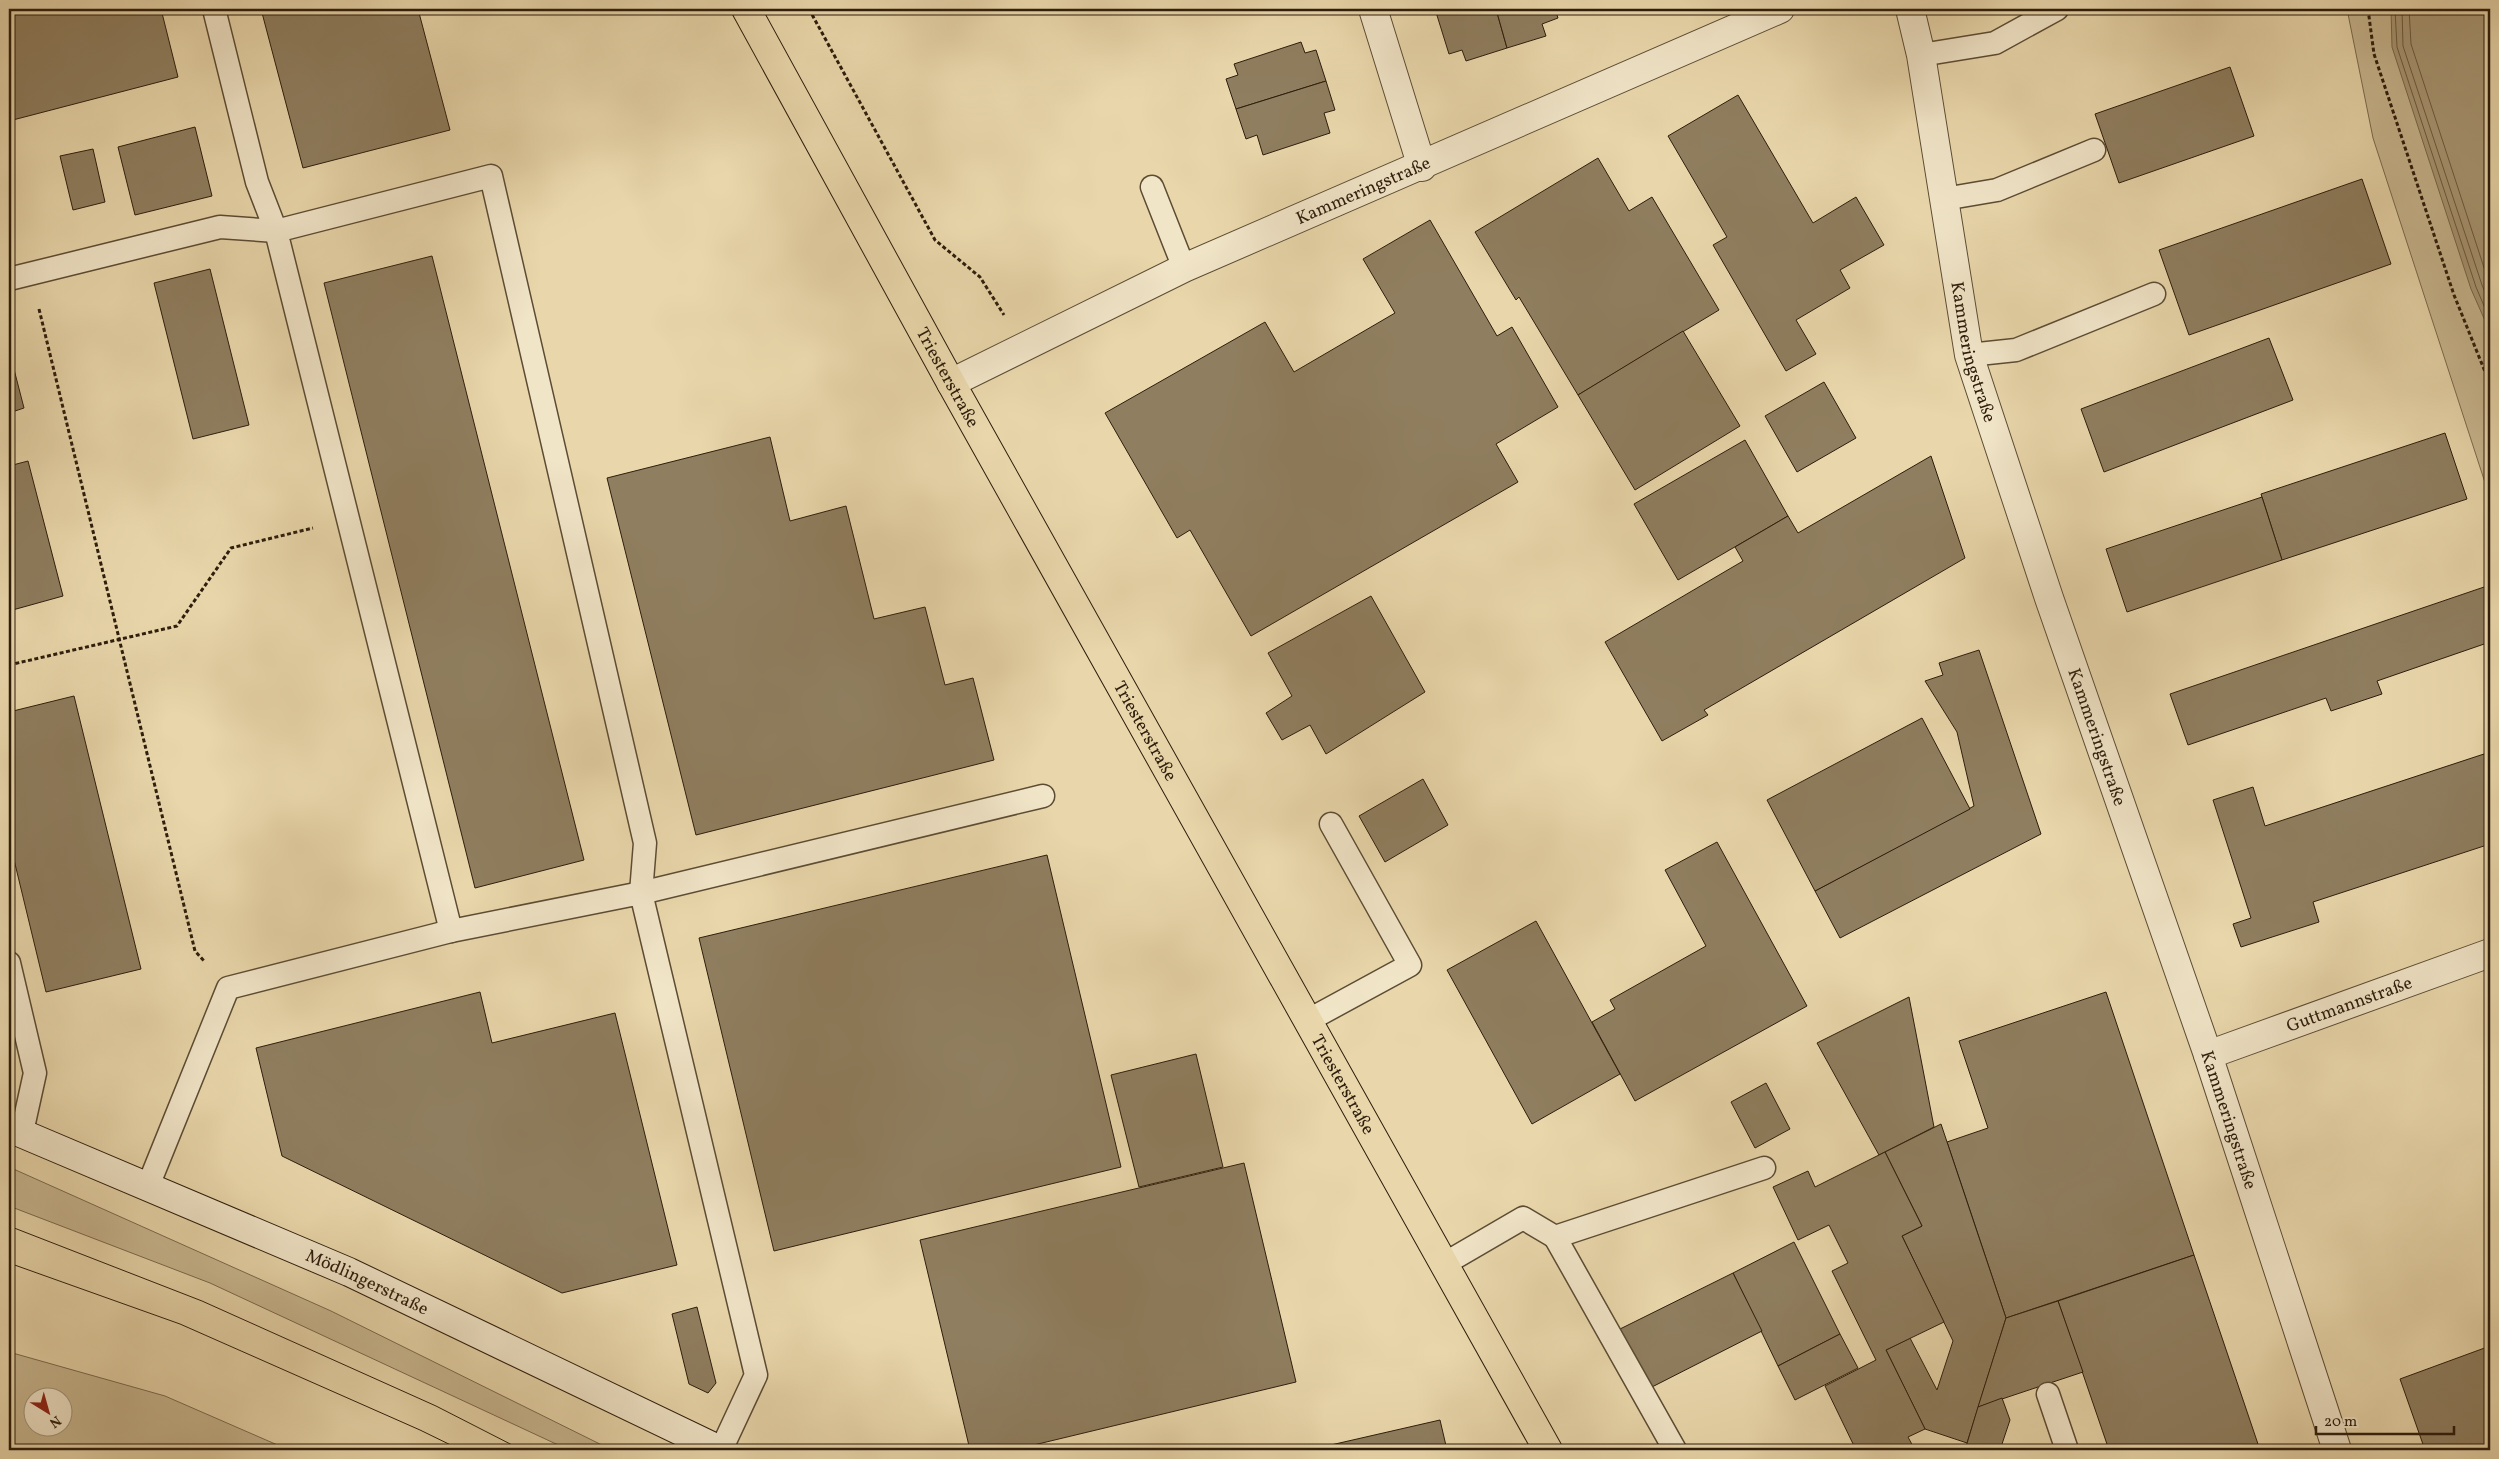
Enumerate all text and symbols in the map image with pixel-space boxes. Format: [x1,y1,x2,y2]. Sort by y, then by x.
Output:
street label: Kammeringstraße [1292,151,1435,232]
street label: Kammeringstraße [1943,280,2001,426]
street label: Triesterstraße [909,323,985,433]
street label: Kammeringstraße [2060,665,2131,810]
street label: Triesterstraße [1106,677,1182,786]
street label: Guttmannstraße [2283,971,2416,1040]
street label: Triesterstraße [1304,1030,1380,1140]
street label: Kammeringstraße [2193,1048,2262,1193]
street label: Mödlingerstraße [301,1244,432,1322]
north arrow [22,1386,72,1436]
scale bar [2316,1404,2454,1436]
text: N [45,1411,65,1432]
text: 20 m [2324,1412,2357,1433]

